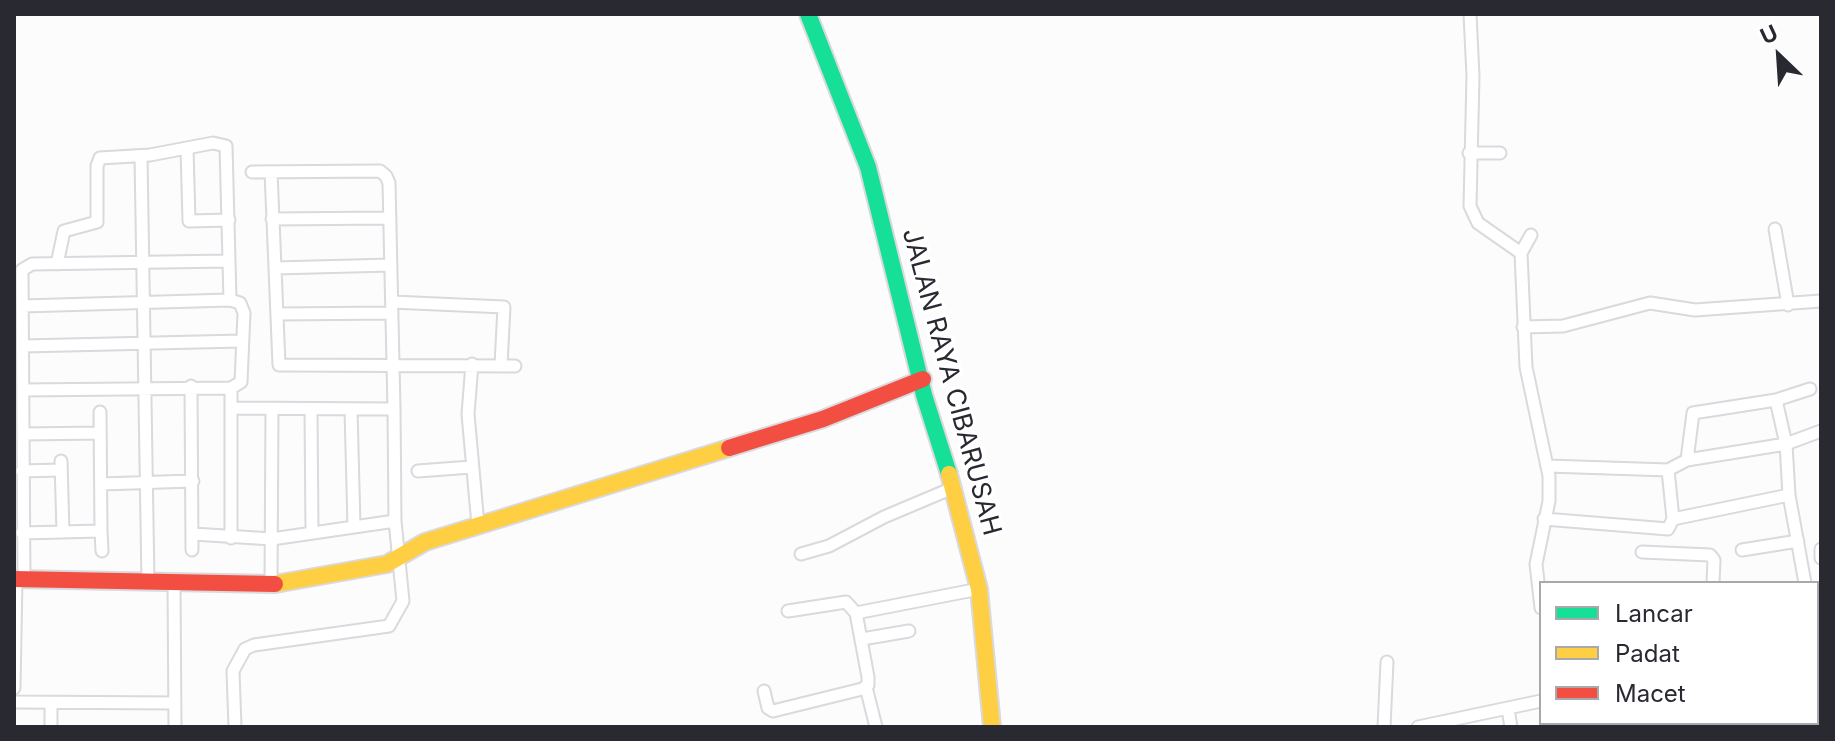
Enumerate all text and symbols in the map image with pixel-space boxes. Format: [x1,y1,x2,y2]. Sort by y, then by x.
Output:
north arrow [1739,16,1819,96]
text: U [1756,19,1782,49]
street label: JALAN RAYA CIBARUSAH [895,225,1007,539]
legend [1539,581,1819,725]
text: Lancar [1615,599,1693,628]
text: Padat [1615,639,1680,668]
text: Macet [1615,679,1686,708]

